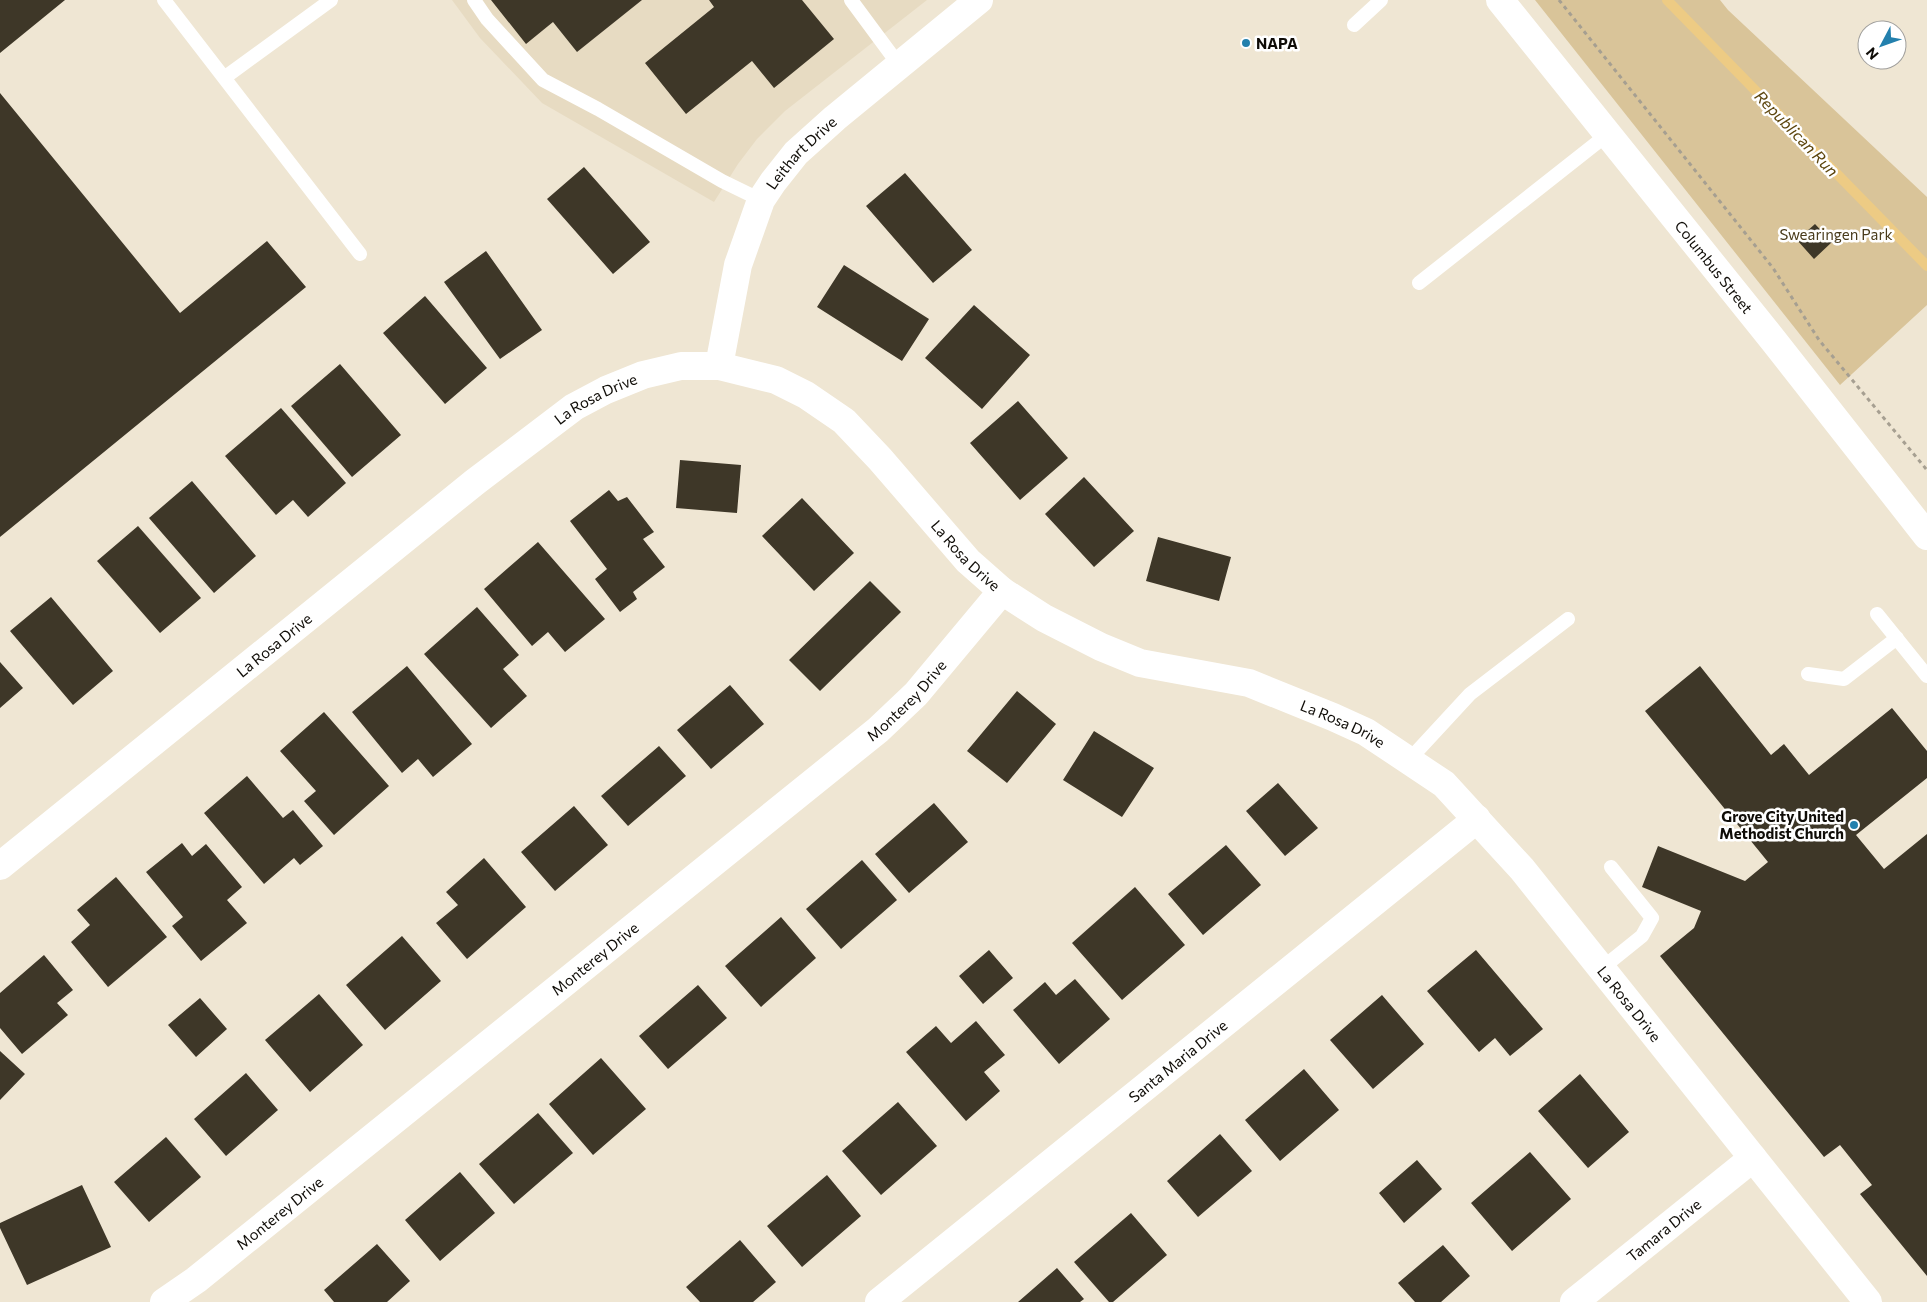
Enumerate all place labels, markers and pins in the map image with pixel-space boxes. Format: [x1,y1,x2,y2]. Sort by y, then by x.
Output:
place label: NAPA [1256,34,1298,52]
marker: NAPA [1240,37,1252,49]
place label: Grove City United Methodist Church [1719,807,1844,842]
marker: Grove City United Methodist Church [1848,819,1860,831]

